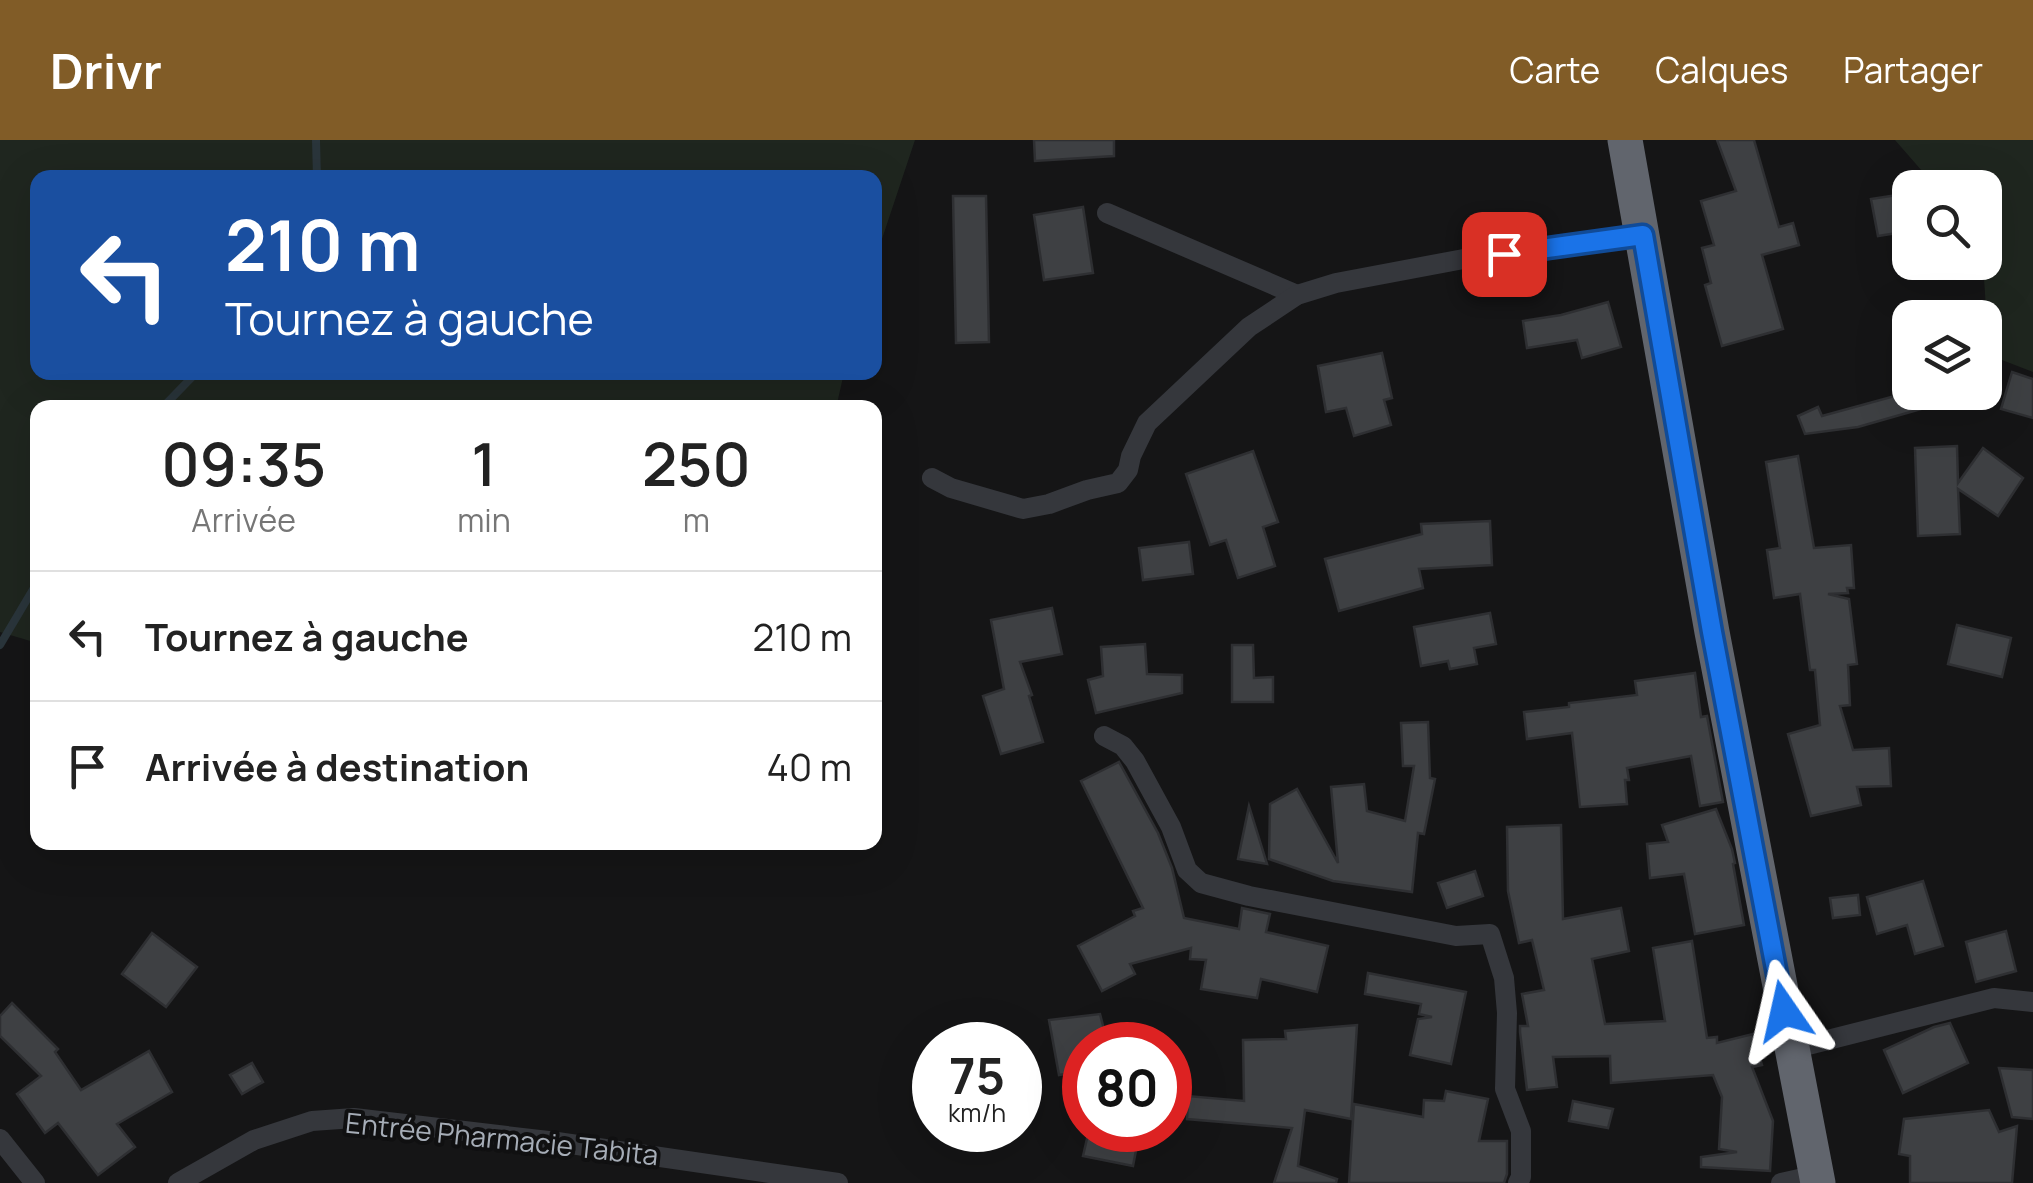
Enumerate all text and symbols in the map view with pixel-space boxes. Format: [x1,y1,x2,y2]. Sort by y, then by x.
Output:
text: Drivr [50,38,162,103]
text: Carte [1509,46,1600,94]
text: Calques [1655,46,1788,94]
text: Partager [1843,46,1983,94]
map controls [1892,170,2002,410]
button: search [1892,170,2002,280]
text: 210 m [225,196,420,292]
icon: left [60,210,190,340]
pin [1462,212,1547,297]
icon: arrive [1477,227,1532,282]
text: Tournez à gauche [225,287,594,349]
button: layers [1892,300,2002,410]
text: 09:35 [161,422,326,504]
text: 1 [471,422,497,504]
text: 250 [642,422,751,504]
text: Arrivée [191,498,296,542]
text: min [457,498,511,542]
text: m [683,498,710,542]
icon: left [60,609,115,664]
text: Tournez à gauche [145,610,469,662]
text: 210 m [753,610,852,662]
icon: arrive [60,739,115,794]
text: Arrivée à destination [145,740,529,792]
text: 40 m [767,740,852,792]
position arrow [1732,959,1836,1063]
speed limit sign: 80 [1062,1022,1192,1152]
text: 75 [949,1041,1005,1109]
text: km/h [948,1095,1006,1130]
street label: Entrée Pharmacie Tabita [344,1103,660,1173]

